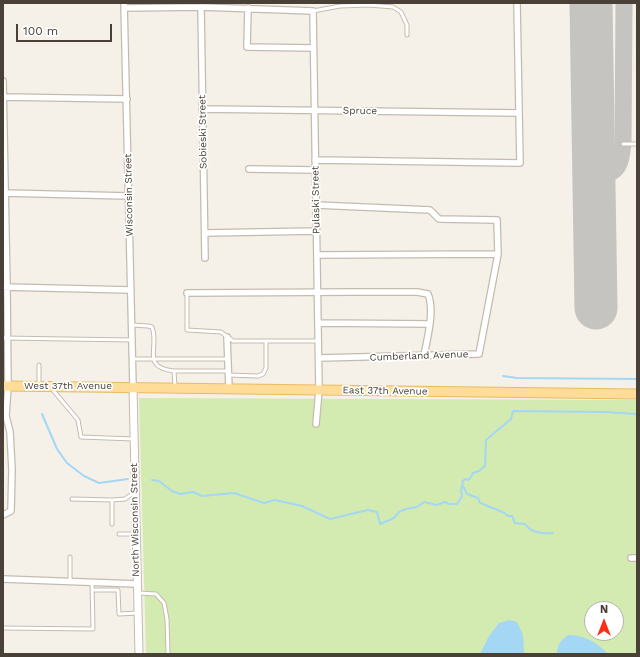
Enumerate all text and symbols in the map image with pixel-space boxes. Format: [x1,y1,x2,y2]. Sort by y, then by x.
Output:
scale bar [18,16,114,42]
text: 100 m [23,24,58,38]
street label: Sobieski Street [196,95,210,169]
street label: Spruce [343,105,377,117]
street label: Wisconsin Street [122,153,136,237]
street label: Pulaski Street [309,166,323,234]
street label: Cumberland Avenue [370,348,468,364]
street label: West 37th Avenue [24,380,112,392]
street label: East 37th Avenue [342,384,428,398]
street label: North Wisconsin Street [128,463,142,577]
north arrow [584,601,624,641]
text: N [600,603,608,616]

